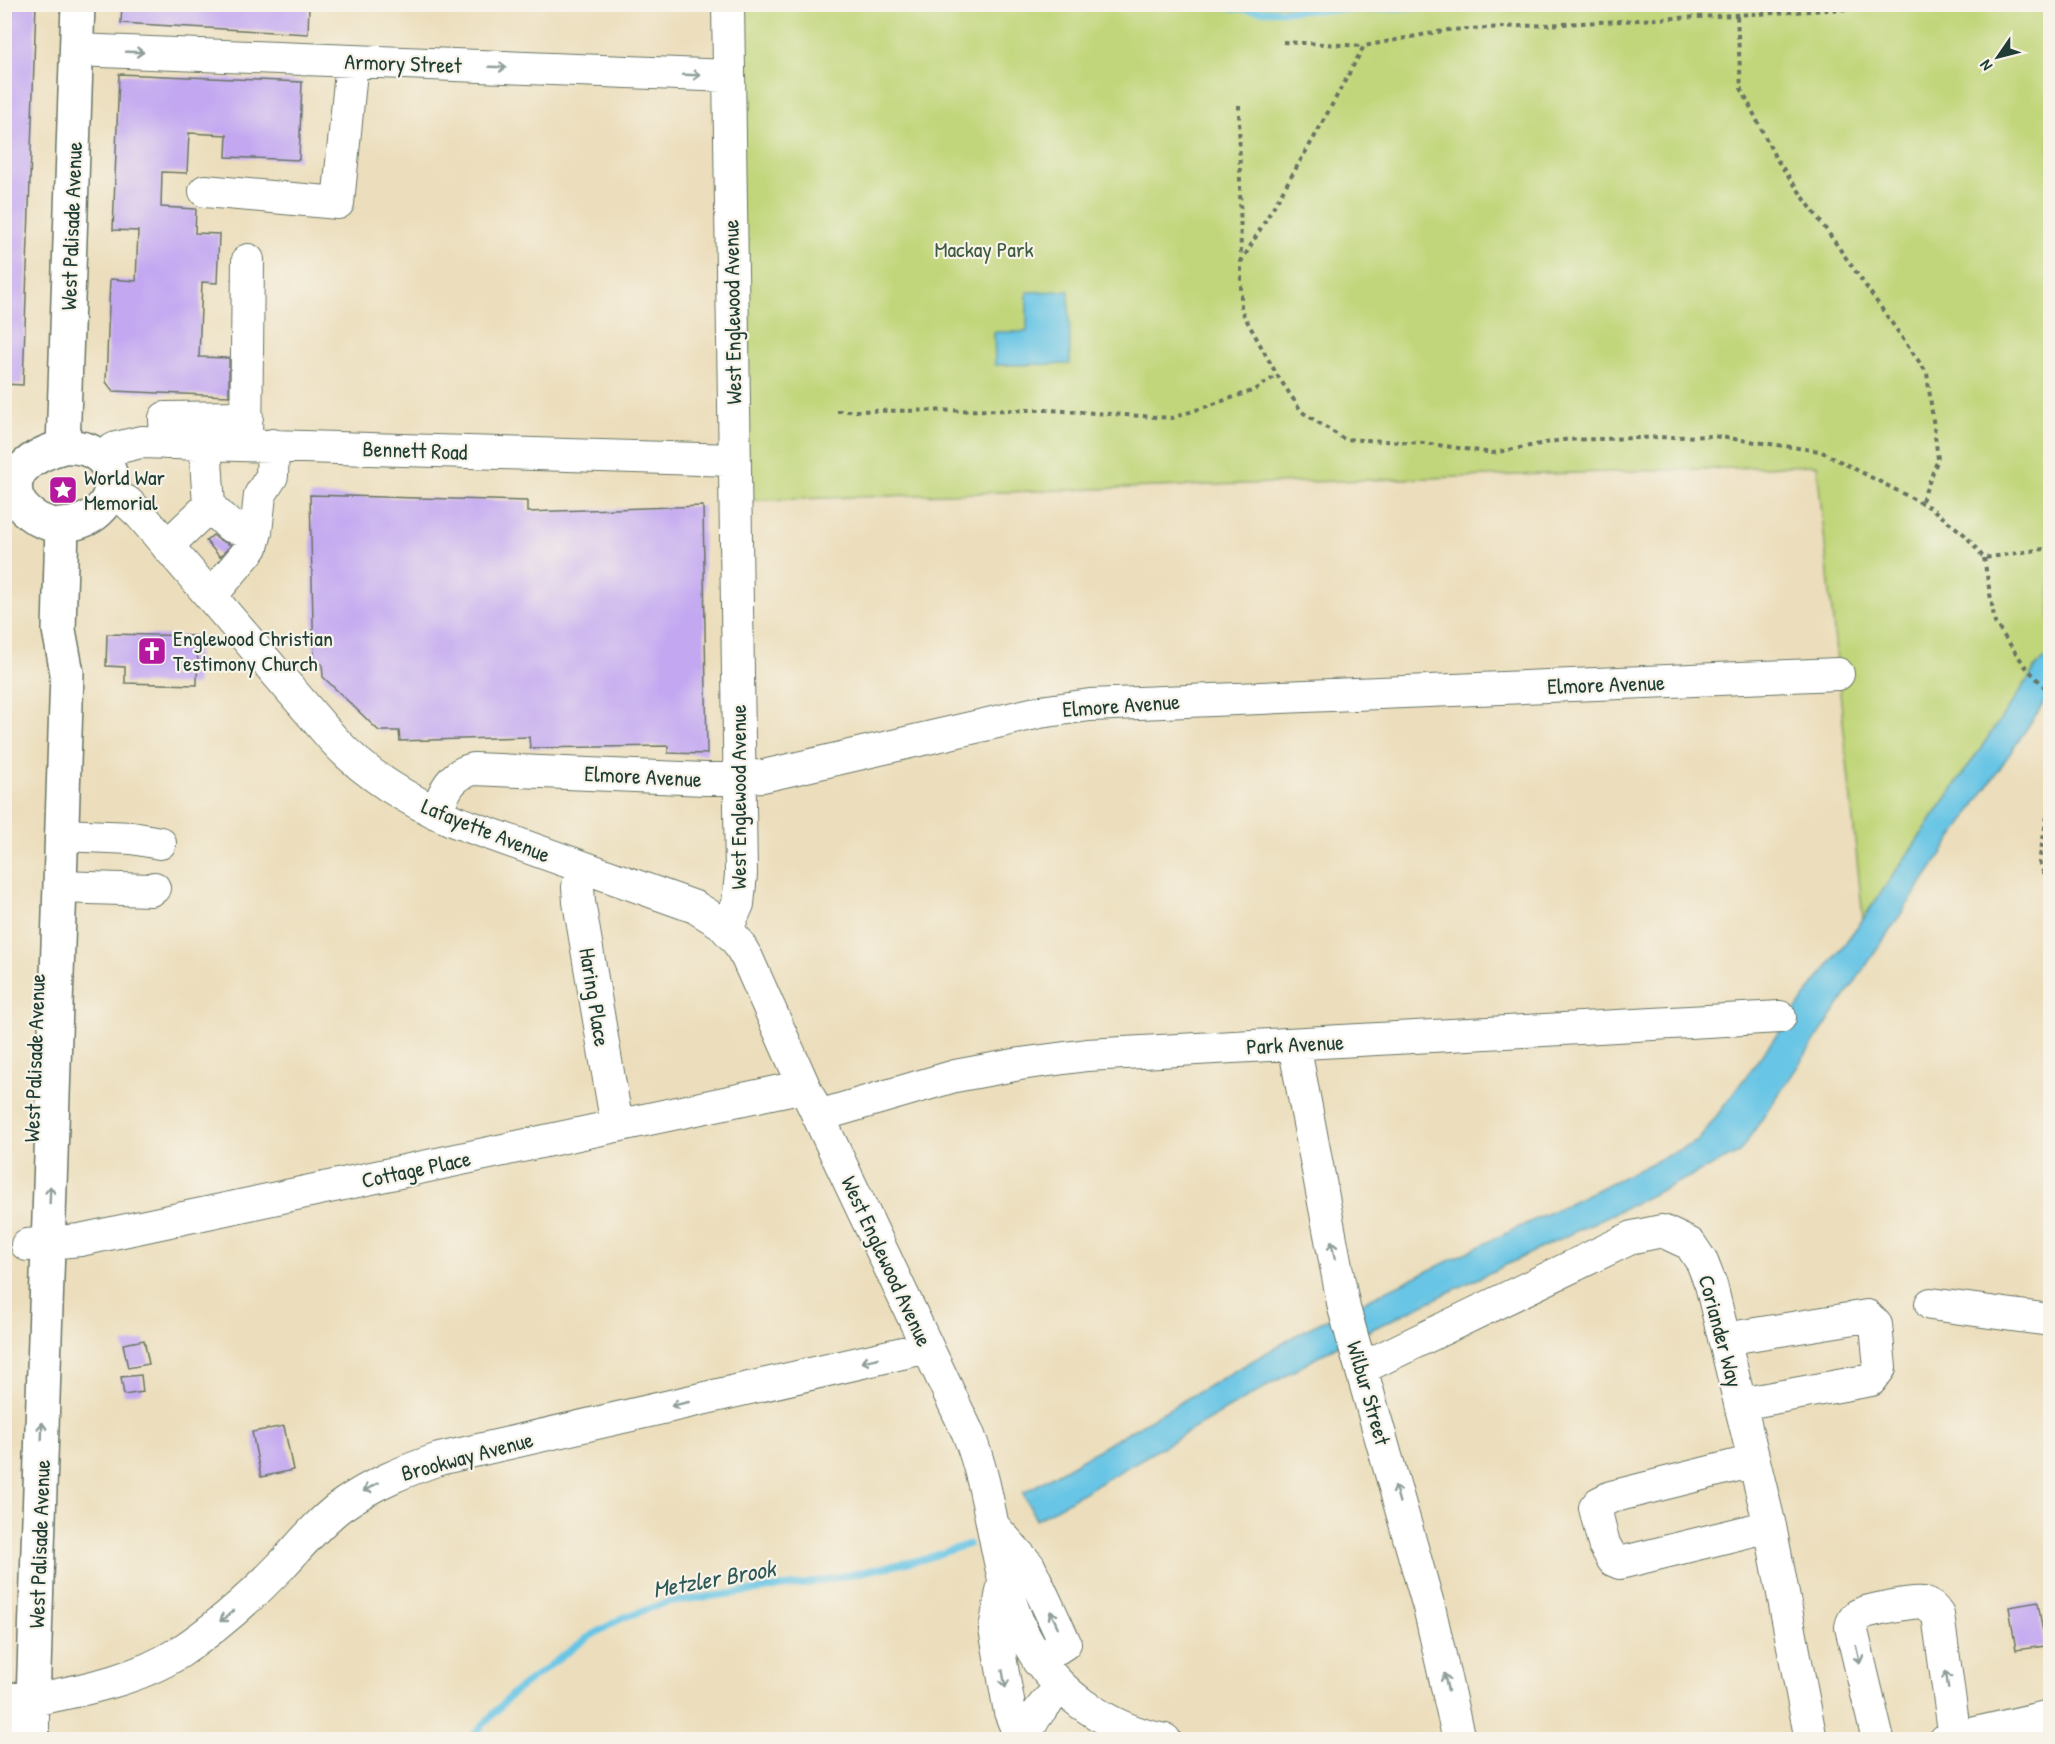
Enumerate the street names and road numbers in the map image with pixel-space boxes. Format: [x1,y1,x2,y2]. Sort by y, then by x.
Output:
street label: Armory Street [344,46,462,80]
street label: West Palisade Avenue [53,141,89,311]
street label: West Englewood Avenue [715,219,749,405]
street label: Bennett Road [362,433,468,467]
street label: Elmore Avenue [1547,667,1665,701]
street label: Elmore Avenue [1061,686,1181,724]
street label: West Englewood Avenue [723,704,753,889]
street label: Elmore Avenue [584,758,703,794]
street label: Lafayette Avenue [417,791,555,869]
street label: Haring Place [572,946,618,1049]
street label: West Palisade Avenue [16,973,52,1143]
street label: Park Avenue [1245,1026,1345,1062]
street label: Cottage Place [359,1143,473,1195]
street label: West Englewood Avenue [834,1171,940,1351]
street label: Coriander Way [1692,1271,1750,1391]
street label: Wilbur Street [1340,1337,1398,1449]
street label: Brookway Avenue [398,1424,537,1488]
street label: West Palisade Avenue [21,1459,57,1629]

